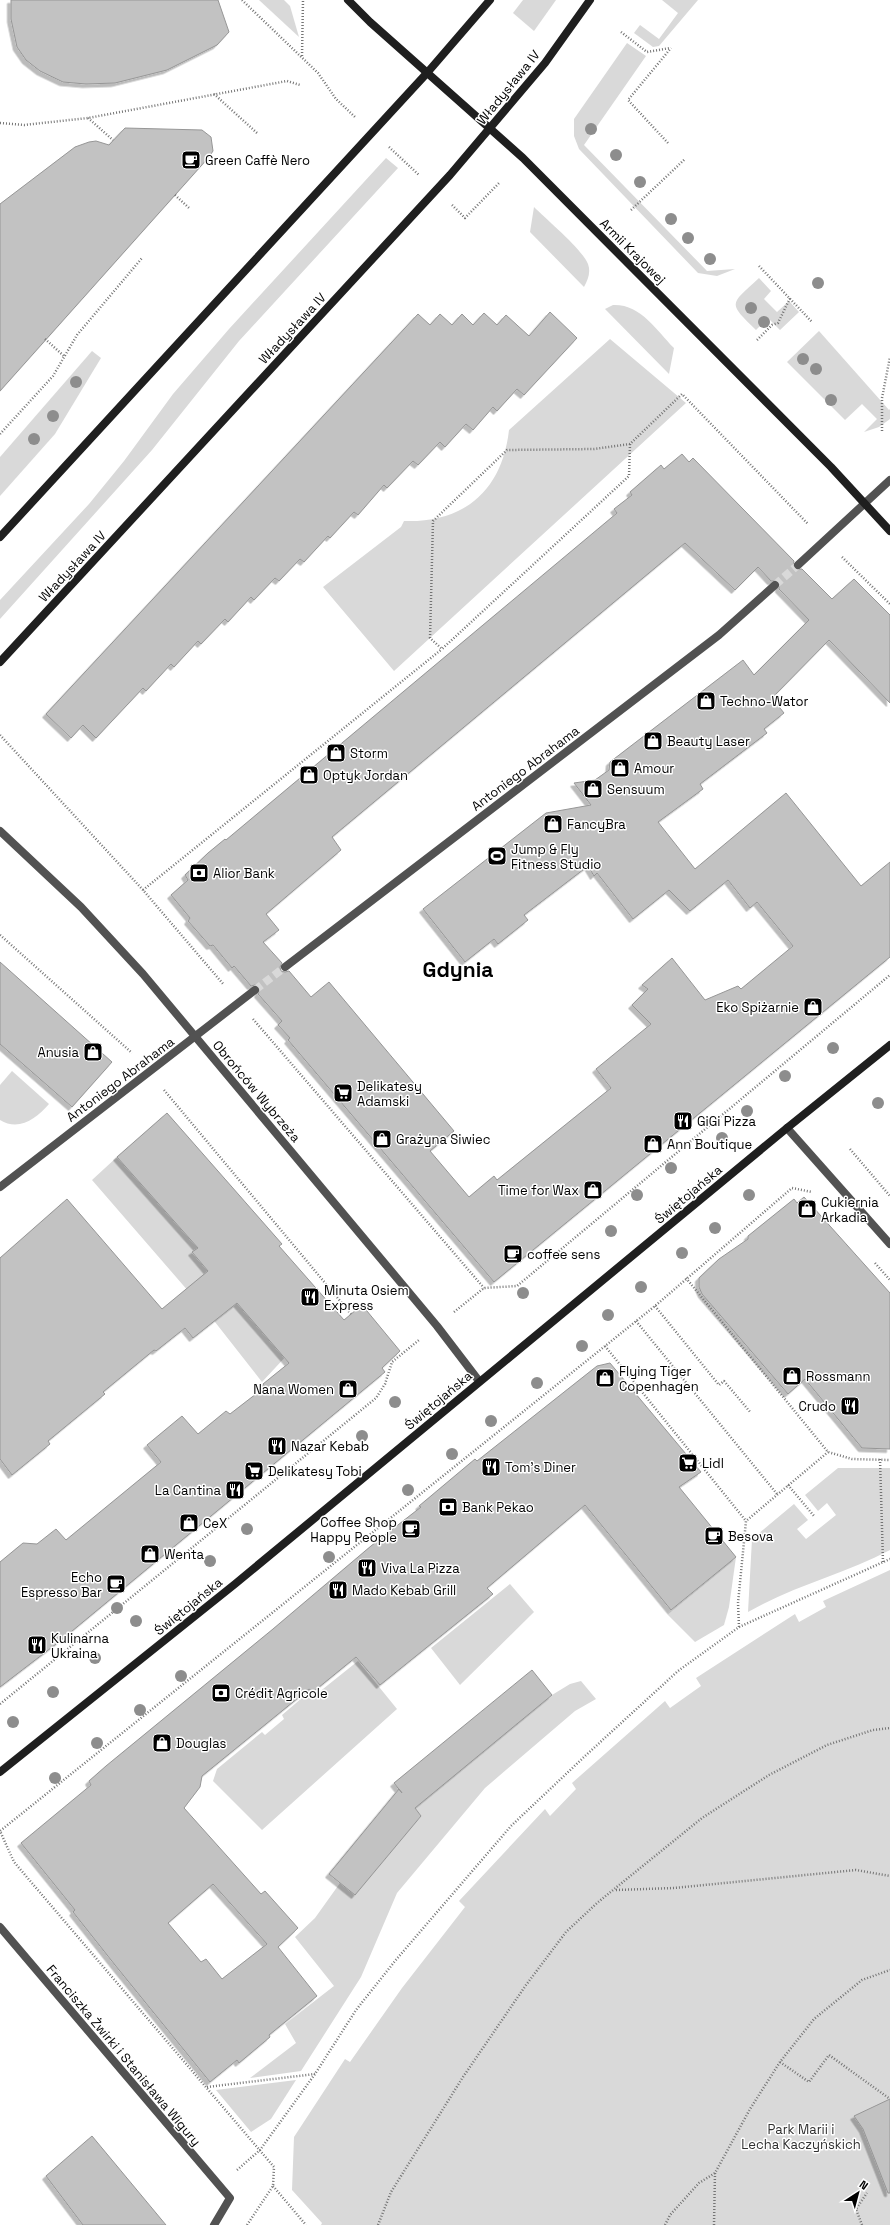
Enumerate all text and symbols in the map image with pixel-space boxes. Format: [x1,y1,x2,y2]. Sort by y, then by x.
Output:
street label: Władysława IV [473,47,544,128]
cafe icon: Green Caffè Nero [180,149,202,171]
place label: Green Caffè Nero [205,152,310,169]
street label: Armii Krajowej [596,215,669,288]
street label: Władysława IV [255,289,330,367]
street label: Władysława IV [35,527,110,605]
shop icon: Techno-Wator [695,690,717,712]
place label: Techno-Wator [720,693,809,710]
street label: Antoniego Abrahama [468,722,583,815]
shop icon: Beauty Laser [642,730,664,752]
place label: Beauty Laser [667,733,750,750]
shop icon: Storm [325,742,347,764]
place label: Storm [350,745,388,762]
shop icon: Amour [609,757,631,779]
place label: Amour [634,760,674,777]
shop icon: Optyk Jordan [298,764,320,786]
place label: Optyk Jordan [323,767,408,784]
shop icon: Sensuum [582,778,604,800]
place label: Sensuum [607,781,665,798]
shop icon: FancyBra [542,813,564,835]
place label: FancyBra [567,816,626,833]
place label: Jump & Fly Fitness Studio [511,841,601,873]
sports icon: Jump & Fly Fitness Studio [486,845,508,867]
bank icon: Alior Bank [188,862,210,884]
place label: Alior Bank [213,865,275,882]
district label: Gdynia [423,956,493,983]
shop icon: Eko Spiżarnie [802,996,824,1018]
place label: Eko Spiżarnie [716,999,799,1016]
street label: Antoniego Abrahama [63,1033,178,1126]
street label: Obrońców Wybrzeża [209,1037,305,1146]
shop icon: Anusia [82,1041,104,1063]
place label: Anusia [37,1044,80,1061]
place label: Delikatesy Adamski [357,1078,422,1110]
supermarket icon: Delikatesy Adamski [332,1082,354,1104]
restaurant icon: GiGi Pizza [672,1110,694,1132]
place label: GiGi Pizza [697,1113,756,1130]
shop icon: Grażyna Siwiec [371,1128,393,1150]
place label: Grażyna Siwiec [396,1131,491,1148]
shop icon: Ann Boutique [642,1133,664,1155]
place label: Ann Boutique [667,1136,752,1153]
street label: Świętojańska [651,1161,726,1227]
shop icon: Time for Wax [582,1179,604,1201]
place label: Time for Wax [498,1182,579,1199]
place label: Cukiernia Arkadia [821,1194,879,1226]
shop icon: Cukiernia Arkadia [796,1198,818,1220]
cafe icon: coffee sens [502,1243,524,1265]
place label: coffee sens [527,1246,600,1263]
place label: Minuta Osiem Express [324,1282,409,1314]
restaurant icon: Minuta Osiem Express [299,1286,321,1308]
place label: Flying Tiger Copenhagen [619,1363,699,1395]
shop icon: Rossmann [781,1365,803,1387]
street label: Świętojańska [401,1367,476,1433]
shop icon: Flying Tiger Copenhagen [594,1367,616,1389]
place label: Rossmann [806,1368,871,1385]
shop icon: Nana Women [337,1378,359,1400]
place label: Nana Women [253,1381,334,1398]
restaurant icon: Crudo [839,1395,861,1417]
place label: Crudo [798,1398,836,1415]
restaurant icon: Nazar Kebab [266,1435,288,1457]
place label: Nazar Kebab [291,1438,369,1455]
supermarket icon: Lidl [677,1452,699,1474]
place label: Lidl [702,1455,724,1472]
restaurant icon: Tom's Diner [480,1456,502,1478]
place label: Tom's Diner [505,1459,576,1476]
supermarket icon: Delikatesy Tobi [243,1460,265,1482]
place label: Delikatesy Tobi [268,1463,362,1480]
restaurant icon: La Cantina [224,1479,246,1501]
place label: La Cantina [155,1482,222,1499]
bank icon: Bank Pekao [437,1496,459,1518]
place label: Bank Pekao [462,1499,534,1516]
shop icon: CeX [178,1512,200,1534]
place label: Coffee Shop Happy People [310,1514,397,1546]
place label: CeX [203,1515,227,1532]
cafe icon: Coffee Shop Happy People [400,1518,422,1540]
cafe icon: Besova [703,1525,725,1547]
place label: Besova [728,1528,774,1545]
shop icon: Wenta [139,1543,161,1565]
place label: Wenta [164,1546,205,1563]
restaurant icon: Viva La Pizza [356,1557,378,1579]
place label: Viva La Pizza [381,1560,460,1577]
place label: Echo Espresso Bar [21,1569,102,1601]
cafe icon: Echo Espresso Bar [105,1573,127,1595]
street label: Świętojańska [151,1573,226,1639]
restaurant icon: Mado Kebab Grill [327,1579,349,1601]
place label: Mado Kebab Grill [352,1582,456,1599]
place label: Kulinarna Ukraina [51,1630,109,1662]
restaurant icon: Kulinarna Ukraina [26,1634,48,1656]
bank icon: Crédit Agricole [210,1682,232,1704]
place label: Crédit Agricole [235,1685,328,1702]
shop icon: Douglas [151,1732,173,1754]
place label: Douglas [176,1735,227,1752]
street label: Franciszka Żwirki i Stanisława Wigury [43,1961,205,2149]
park label: Park Marii i Lecha Kaczyńskich [741,2121,861,2153]
north arrow [838,2173,878,2213]
text: N [857,2177,871,2193]

